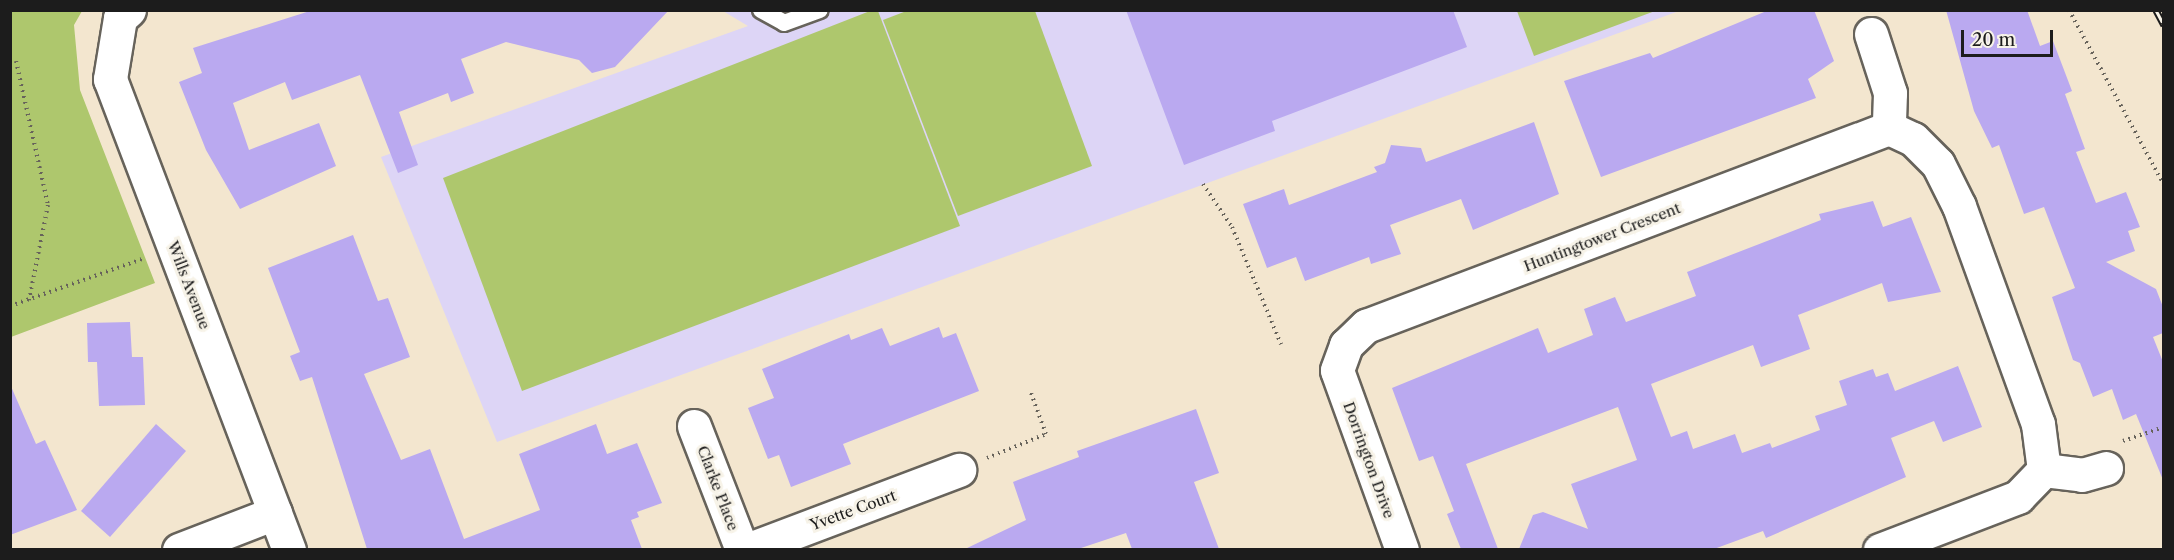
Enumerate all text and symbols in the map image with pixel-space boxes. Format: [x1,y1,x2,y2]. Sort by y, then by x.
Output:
scale bar [1964,18,2056,56]
text: 20 m [1972,29,2015,51]
street label: Huntingtower Crescent [1521,199,1683,275]
street label: Wills Avenue [164,238,214,332]
street label: Dorrington Drive [1340,399,1398,521]
street label: Clarke Place [694,443,742,533]
street label: Yvette Court [807,486,899,534]

